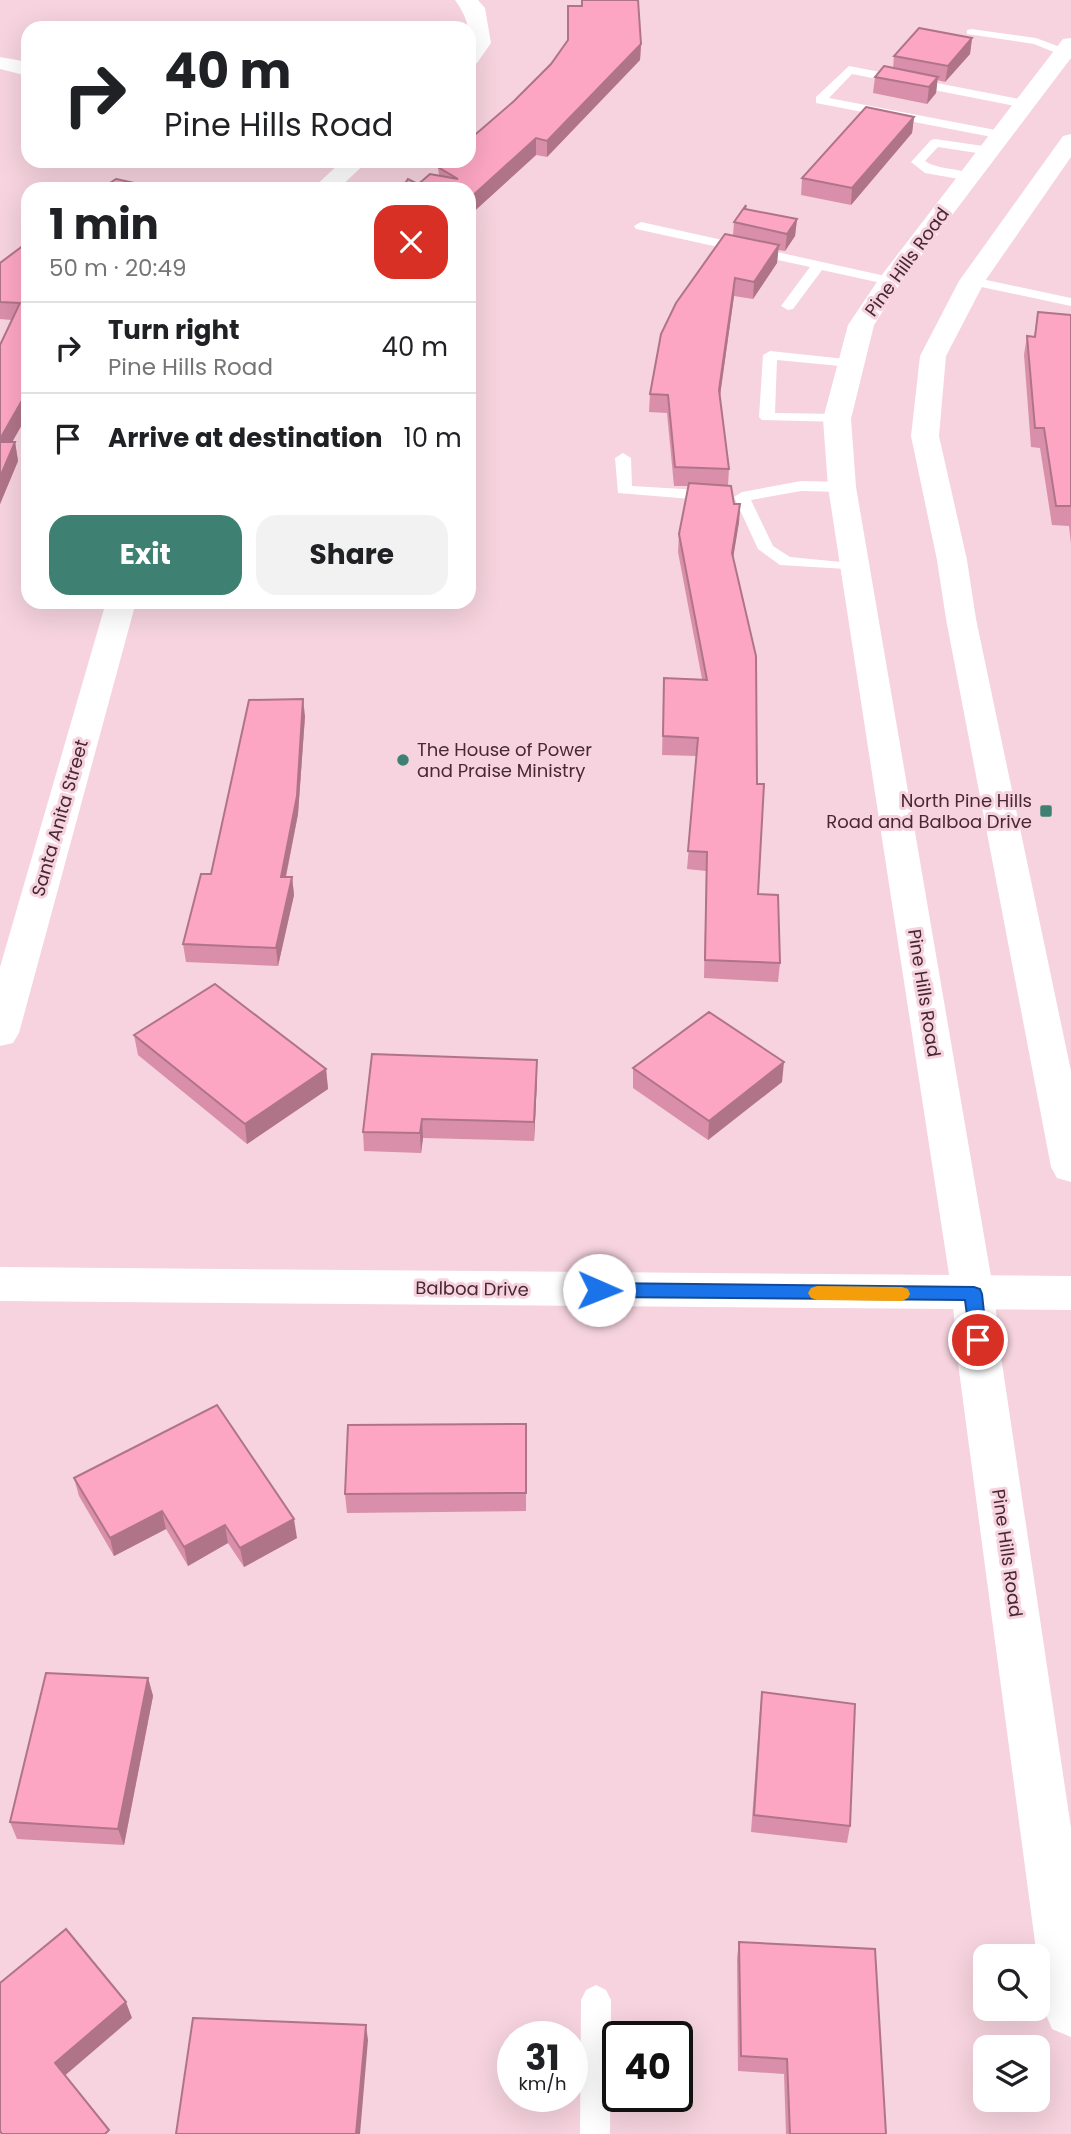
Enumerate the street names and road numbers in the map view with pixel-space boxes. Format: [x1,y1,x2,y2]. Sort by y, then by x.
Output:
street label: Pine Hills Road [859,202,955,321]
street label: Santa Anita Street [25,737,94,899]
street label: Pine Hills Road [902,927,947,1059]
street label: Balboa Drive [415,1275,529,1302]
street label: Pine Hills Road [986,1487,1029,1619]

